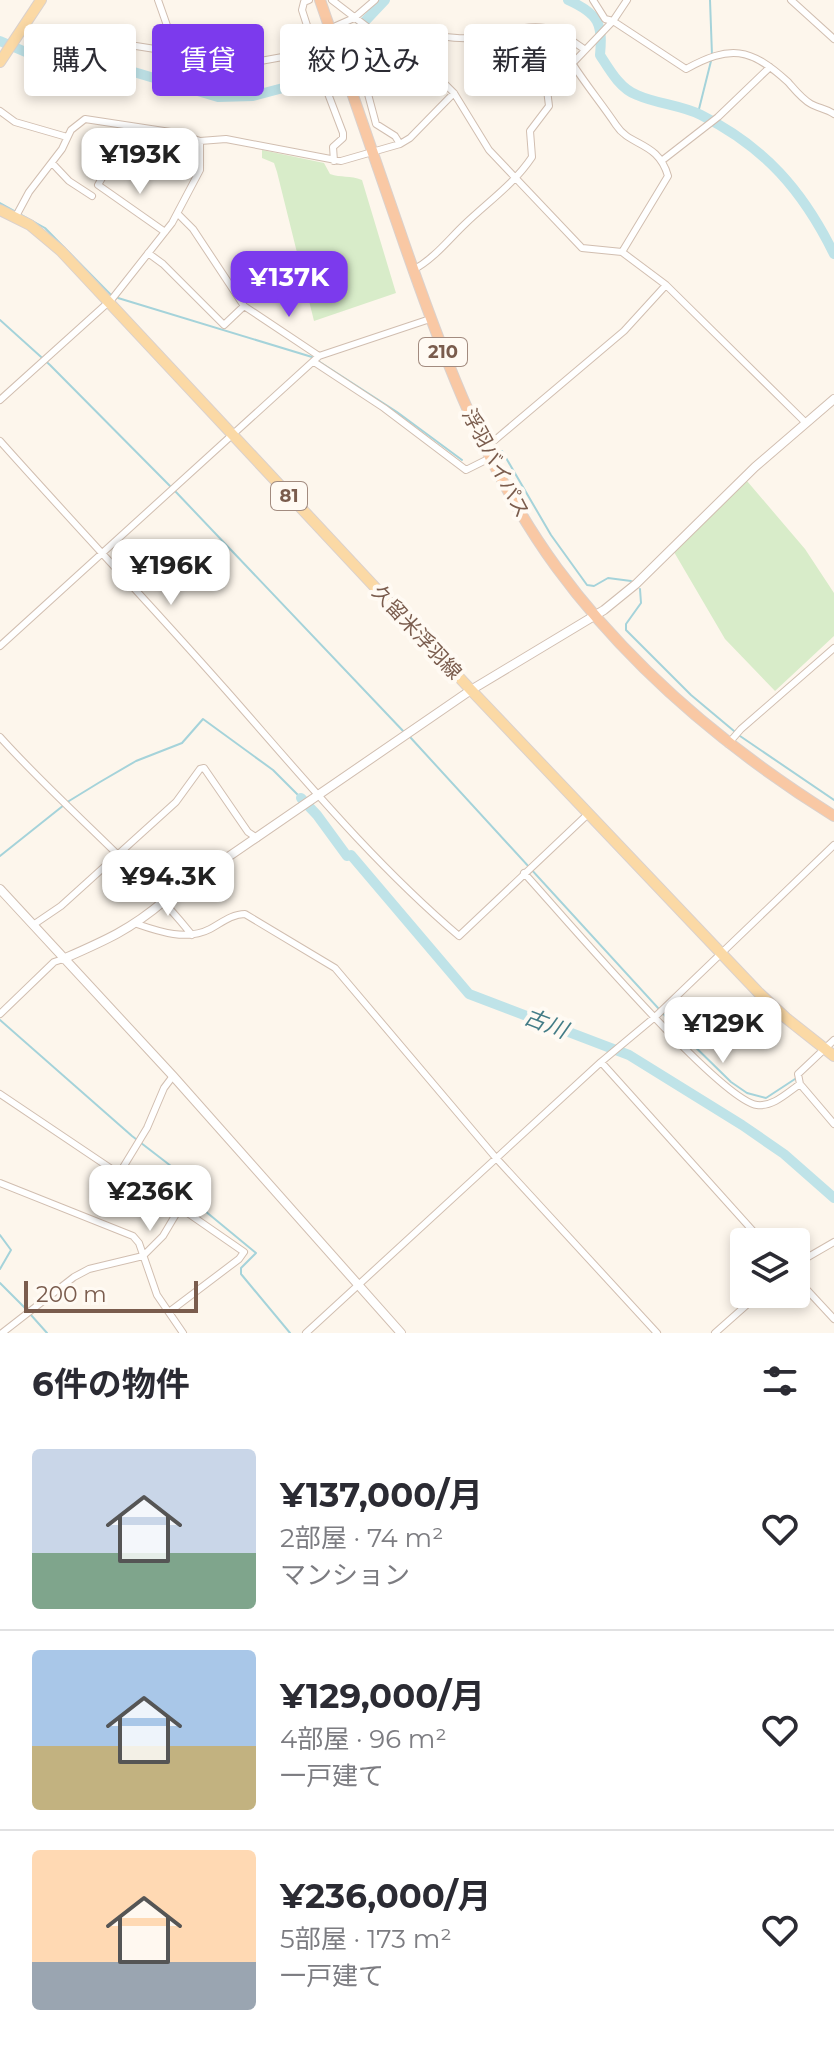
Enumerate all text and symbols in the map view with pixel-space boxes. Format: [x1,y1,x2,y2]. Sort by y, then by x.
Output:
chip: 購入 [24,24,136,96]
chip: 賃貸 [152,24,264,96]
chip: 絞り込み [280,24,448,96]
chip: 新着 [464,24,576,96]
pin: ¥193K [84,128,196,196]
text: ¥193K [99,138,181,170]
pin: ¥137K [233,251,345,319]
text: ¥137K [249,261,329,293]
road number: 210 [419,338,467,366]
street label: 浮羽バイパス [457,405,535,521]
road number: 81 [271,482,307,510]
pin: ¥196K [115,539,227,607]
text: ¥196K [130,549,212,581]
street label: 久留米浮羽線 [367,580,467,684]
pin: ¥94.3K [103,850,233,918]
text: ¥94.3K [120,860,216,892]
pin: ¥129K [667,997,779,1065]
water label: 古川 [520,1003,573,1045]
text: ¥129K [682,1007,764,1039]
pin: ¥236K [94,1165,206,1233]
text: ¥236K [107,1175,193,1207]
map controls [730,1228,810,1308]
button: layers [730,1228,810,1308]
scale bar [24,1277,198,1313]
text: 200 m [36,1281,107,1308]
icon: filters [758,1359,802,1403]
text: 6件の物件 [32,1363,190,1405]
text: ¥137,000/月 [280,1474,483,1516]
icon: home [96,1481,192,1577]
icon: heart [758,1507,802,1551]
text: 2部屋 · 74 m² [280,1522,443,1554]
text: マンション [280,1559,410,1591]
text: ¥129,000/月 [280,1675,485,1717]
icon: home [96,1682,192,1778]
icon: heart [758,1708,802,1752]
text: 4部屋 · 96 m² [280,1723,447,1755]
text: 一戸建て [280,1760,384,1792]
text: ¥236,000/月 [280,1875,492,1917]
icon: home [96,1882,192,1978]
icon: heart [758,1908,802,1952]
text: 5部屋 · 173 m² [280,1923,452,1955]
text: 一戸建て [280,1960,384,1992]

